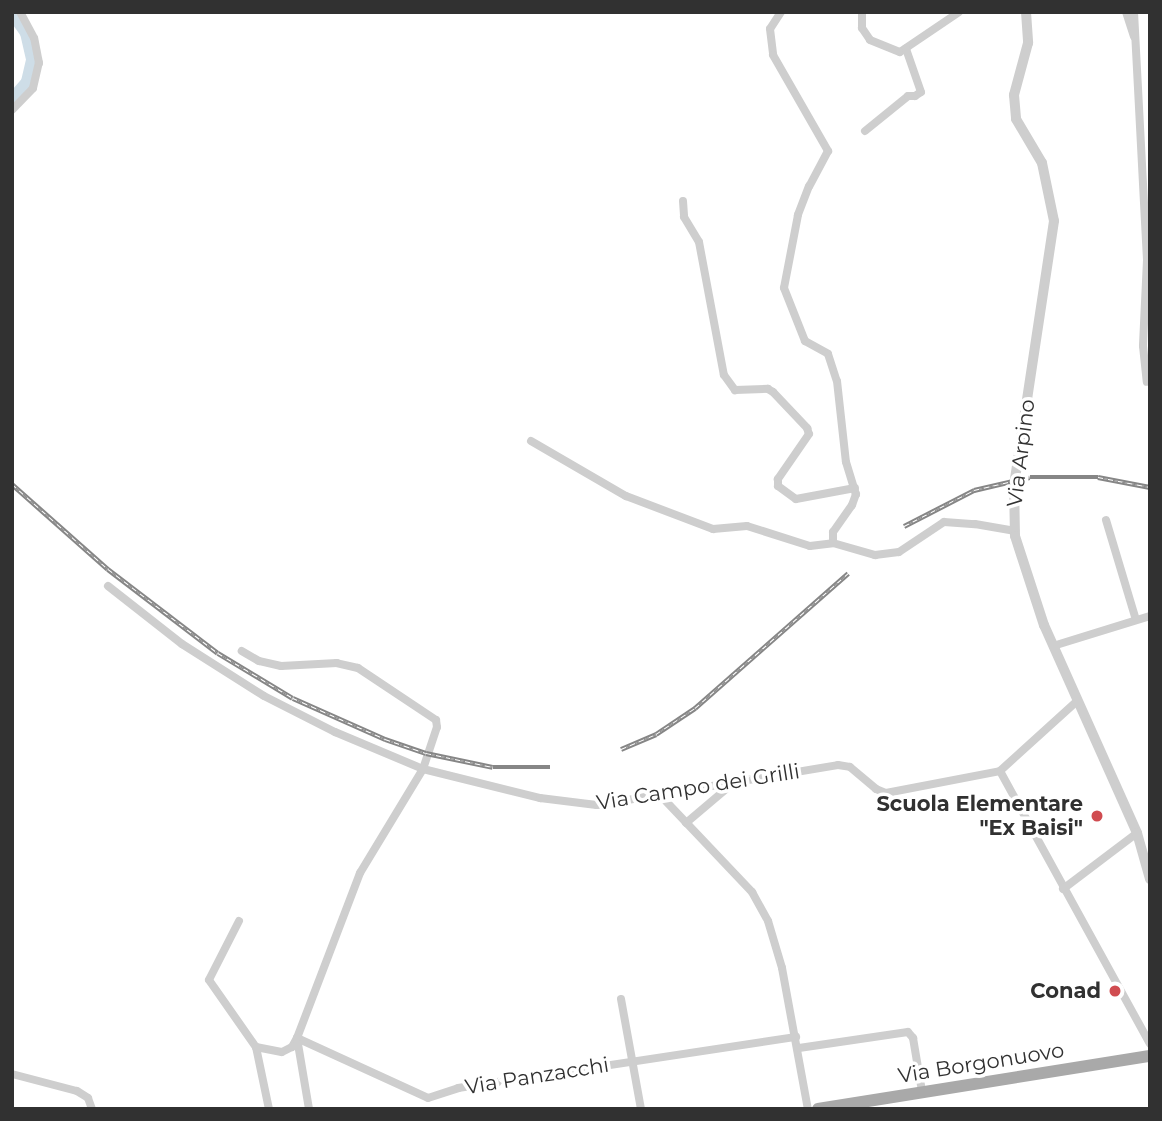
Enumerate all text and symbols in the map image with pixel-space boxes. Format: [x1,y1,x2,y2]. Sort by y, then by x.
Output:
street label: Via Arpino [1002,398,1040,508]
street label: Via Campo dei Grilli [595,758,801,816]
place label: Scuola Elementare "Ex Baisi" [876,791,1083,841]
marker: Scuola Elementare "Ex Baisi" [1089,808,1105,824]
place label: Conad [1030,978,1101,1004]
marker: Conad [1107,983,1123,999]
street label: Via Borgonuovo [896,1037,1066,1089]
street label: Via Panzacchi [463,1052,611,1100]

